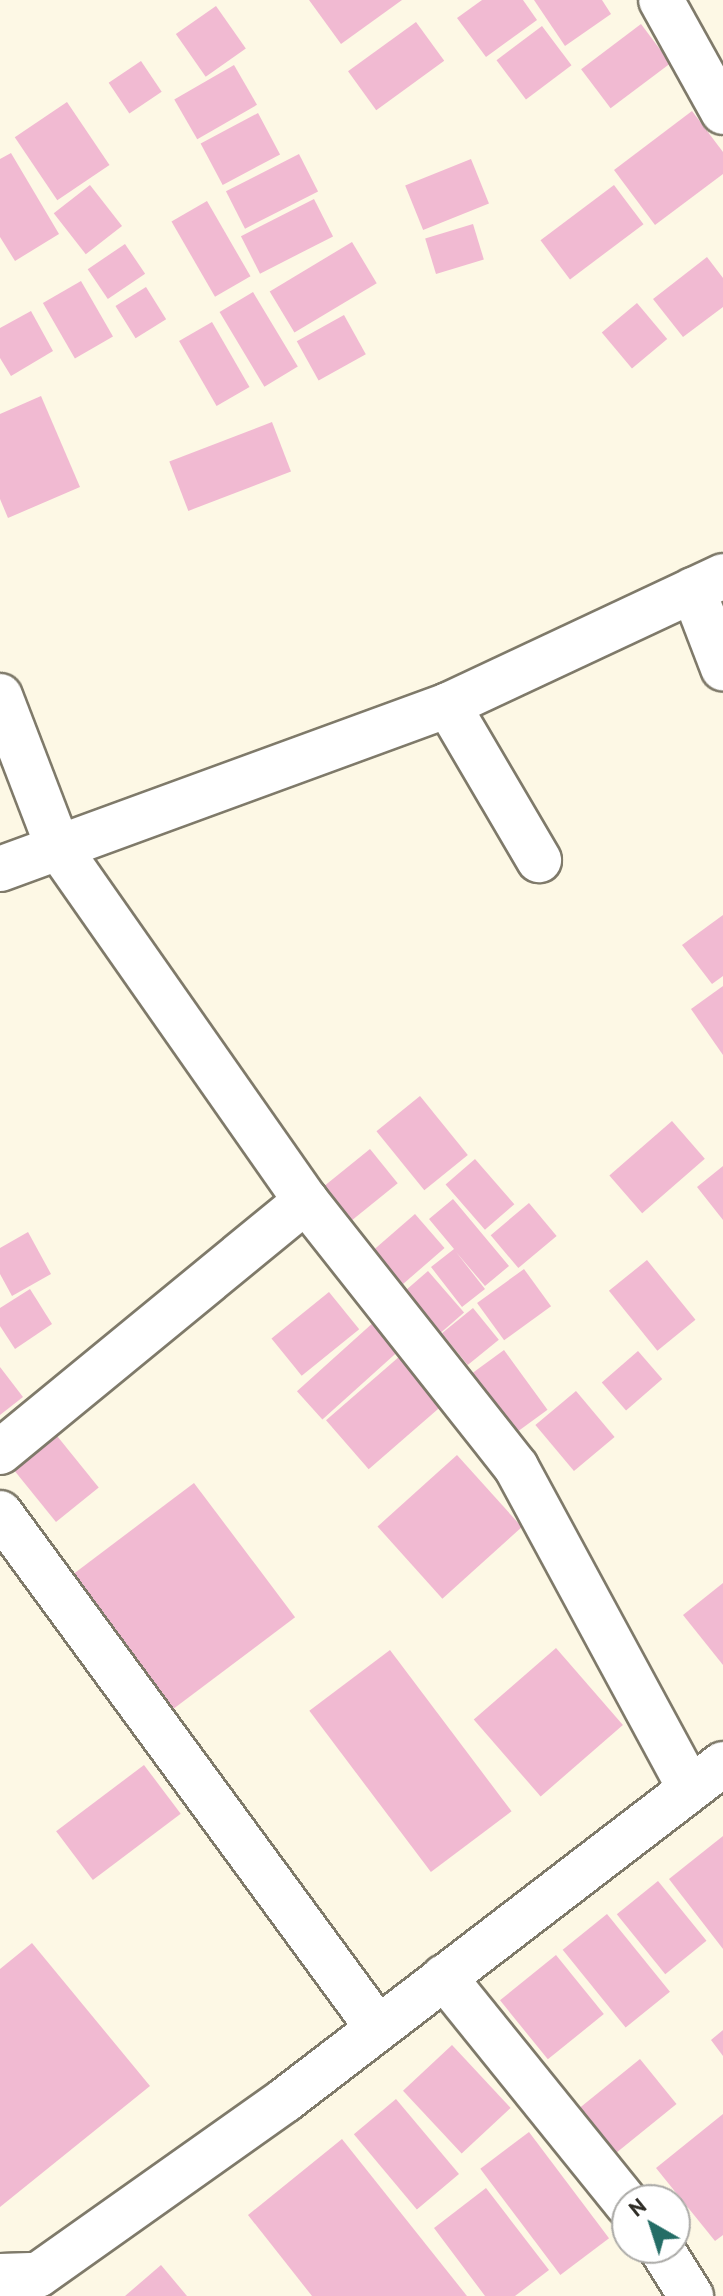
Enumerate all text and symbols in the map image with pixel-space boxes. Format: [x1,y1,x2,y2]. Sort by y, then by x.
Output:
north arrow [611,2184,691,2264]
text: N [623,2191,652,2222]

